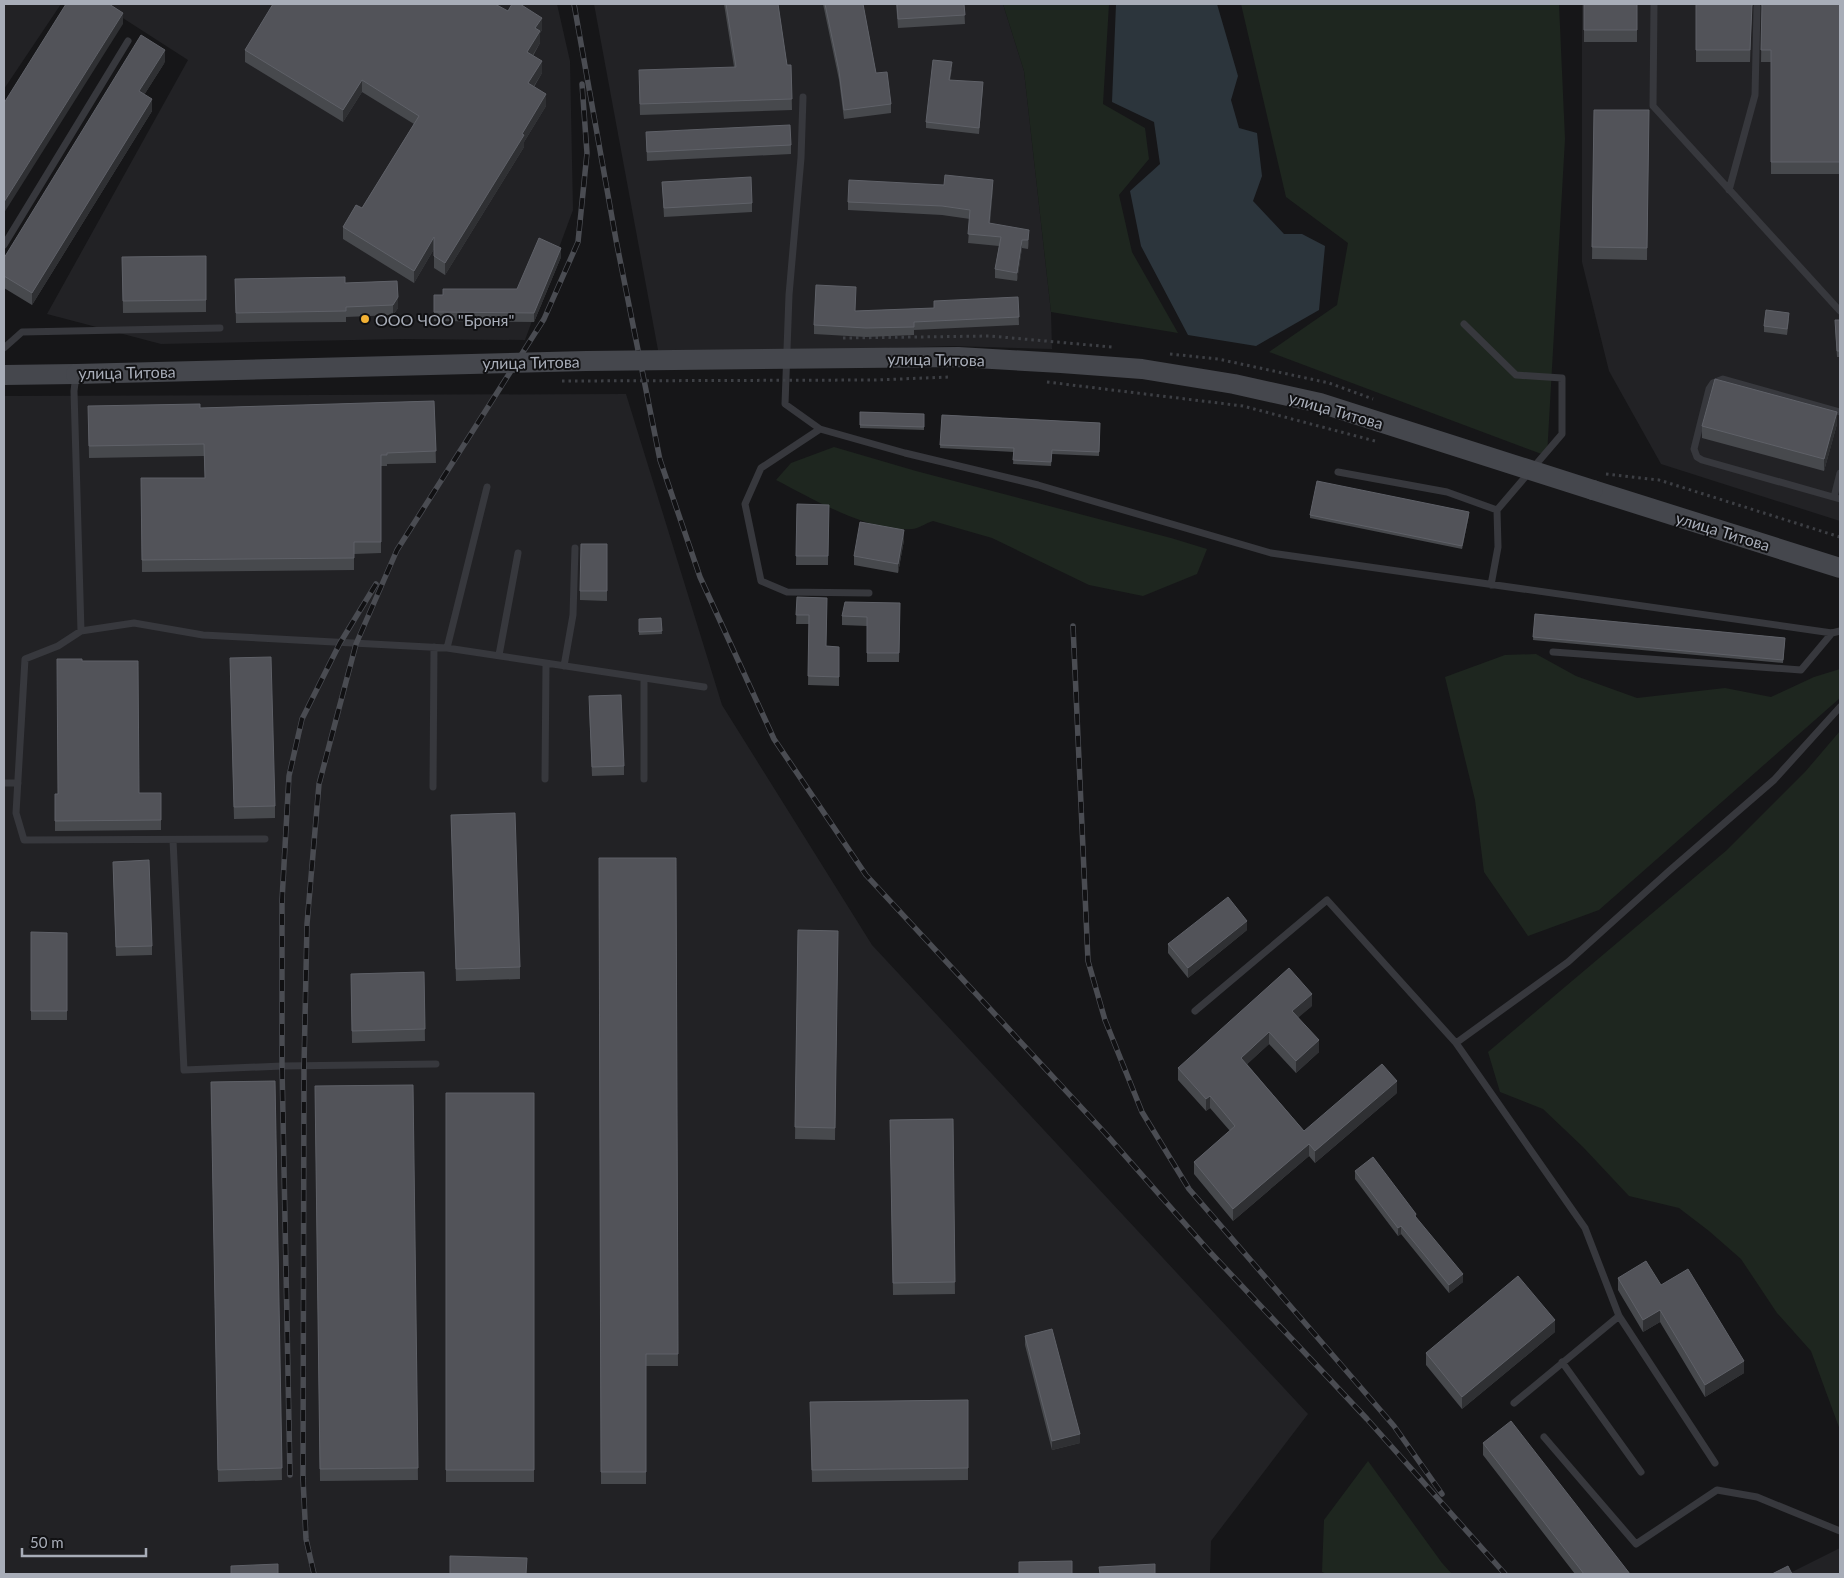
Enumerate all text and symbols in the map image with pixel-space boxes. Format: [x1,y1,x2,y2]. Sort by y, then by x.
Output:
place label: ООО ЧОО "Броня" [375,310,514,329]
marker: ООО ЧОО "Броня" [359,313,371,325]
street label: улица Титова [887,349,985,369]
street label: улица Титова [482,352,580,372]
street label: улица Титова [78,362,176,382]
street label: улица Титова [1287,387,1385,433]
street label: улица Титова [1674,508,1772,554]
scale bar [22,1526,146,1558]
text: 50 m [30,1533,64,1551]

